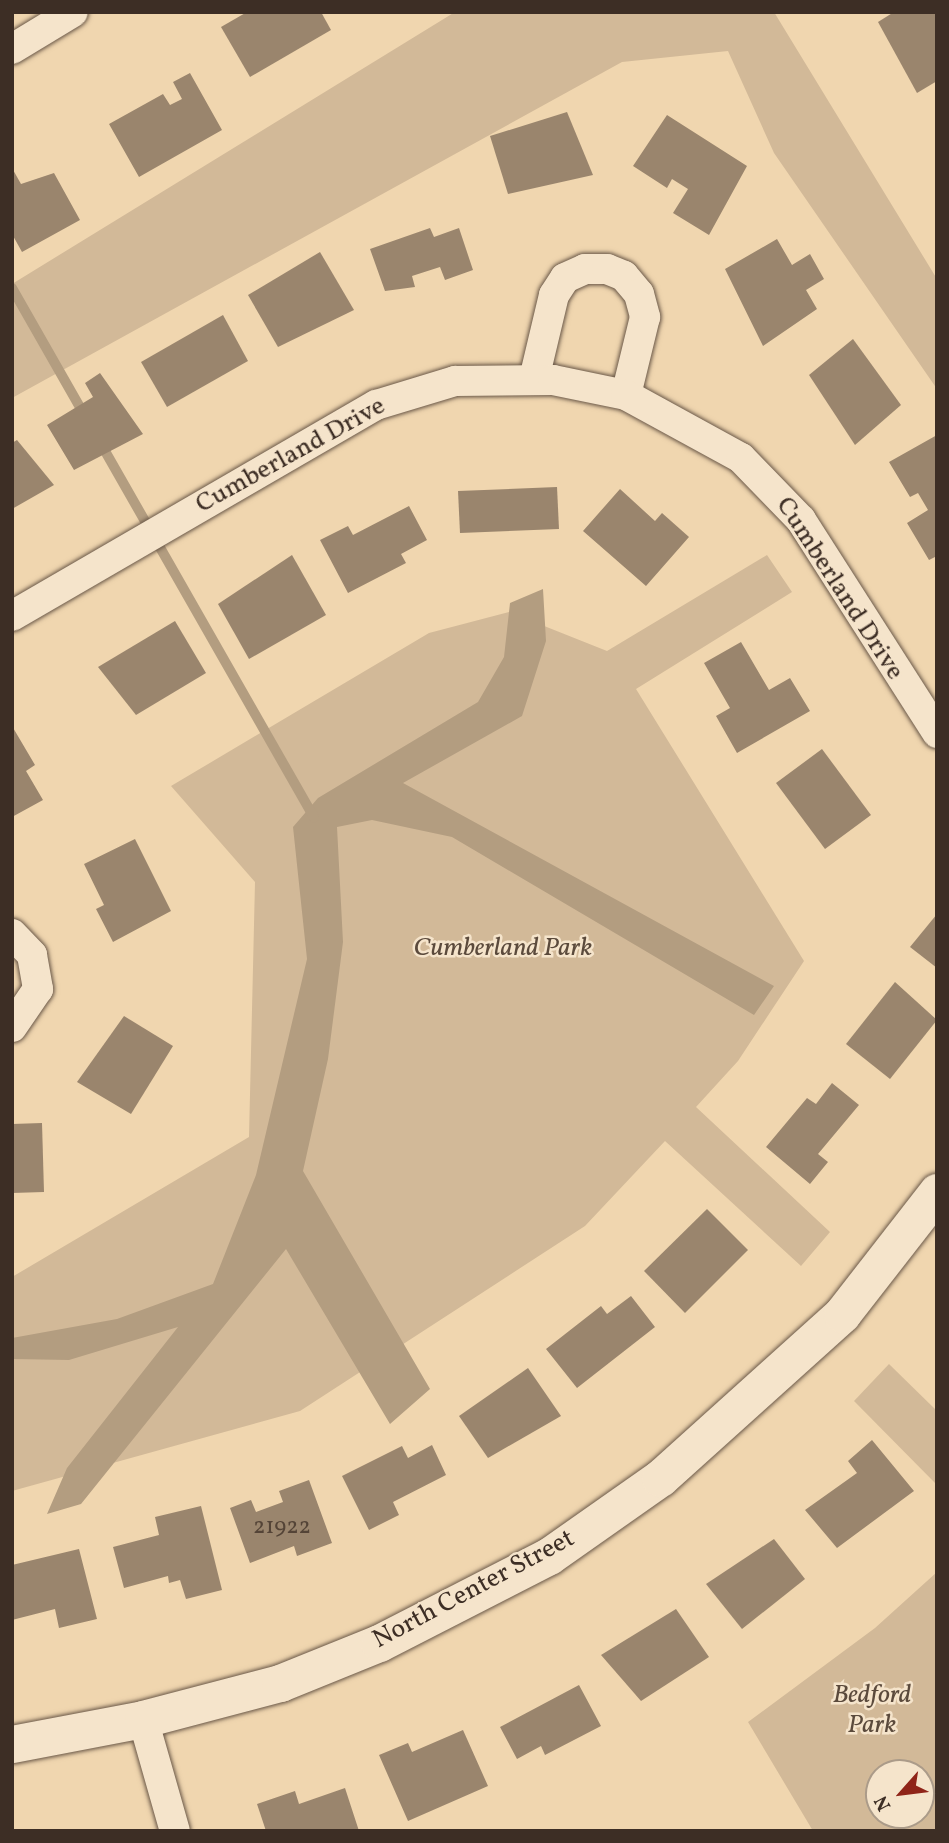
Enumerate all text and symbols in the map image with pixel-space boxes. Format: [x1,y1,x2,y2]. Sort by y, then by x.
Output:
street label: Cumberland Drive [191,391,391,521]
street label: Cumberland Drive [768,492,910,686]
park label: Cumberland Park [414,933,592,965]
house number: 21922 [253,1513,311,1541]
street label: North Center Street [368,1524,580,1656]
park label: Bedford Park [833,1680,911,1742]
north arrow [865,1759,935,1829]
text: N [869,1791,898,1815]

